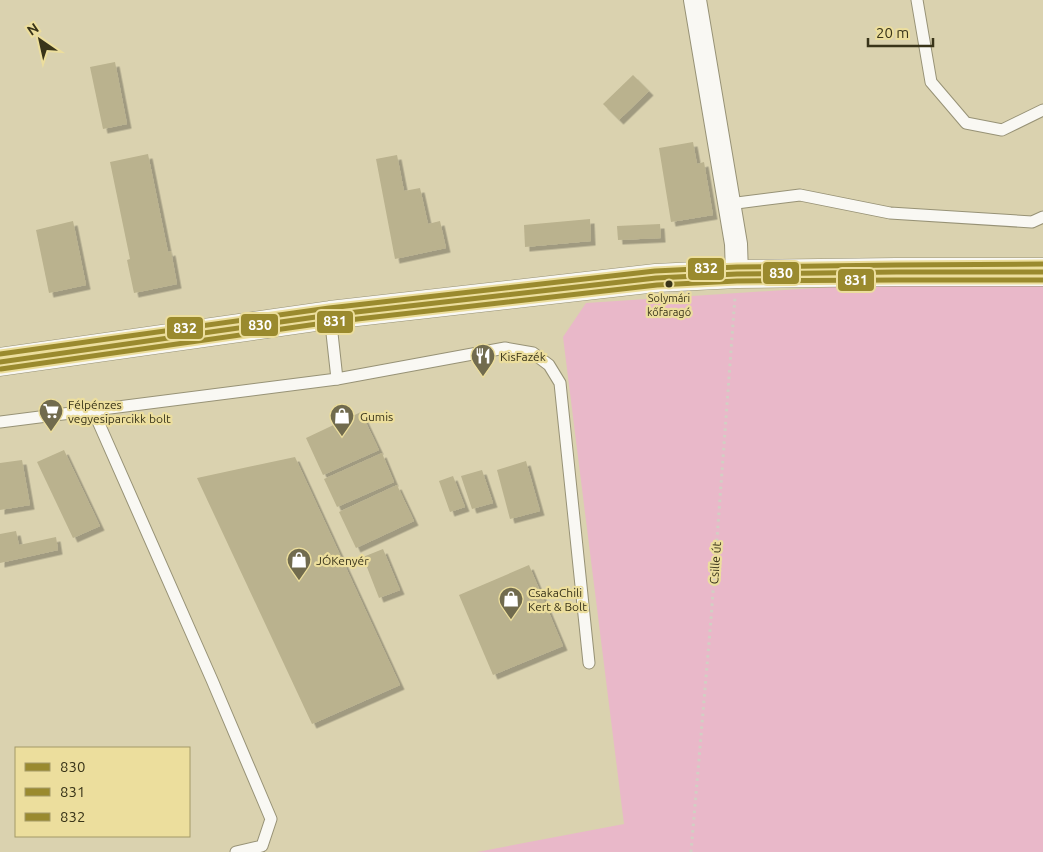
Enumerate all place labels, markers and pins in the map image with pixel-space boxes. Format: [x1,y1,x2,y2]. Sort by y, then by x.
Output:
marker: Solymári kőfaragó [664,279,674,289]
place label: Solymári kőfaragó [647,292,691,318]
restaurant icon: KisFazék [470,343,496,377]
place label: KisFazék [500,350,546,363]
supermarket icon: Félpénzes vegyesiparcikk bolt [38,398,64,432]
place label: Félpénzes vegyesiparcikk bolt [68,398,171,425]
shop icon: Gumis [329,403,355,437]
place label: Gumis [360,410,393,423]
shop icon: JÓKenyér [286,547,312,581]
place label: JÓKenyér [316,554,369,567]
shop icon: CsakaChili Kert & Bolt [498,586,524,620]
place label: CsakaChili Kert & Bolt [528,586,587,613]

